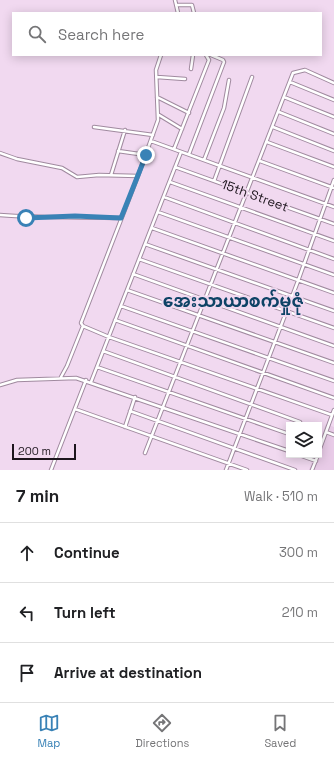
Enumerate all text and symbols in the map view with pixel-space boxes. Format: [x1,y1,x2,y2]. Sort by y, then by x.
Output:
search box [12,12,322,56]
icon: search [26,23,48,45]
text: Search here [58,25,144,44]
route end [137,146,155,164]
street label: 15th Street [219,175,291,215]
route start [17,209,35,227]
district label: အေးသာယာစက်မှုဇုံ [163,289,303,315]
map controls [286,422,322,458]
button: layers [286,422,322,458]
scale bar [12,442,76,461]
text: 200 m [18,444,51,458]
text: 7 min [16,485,59,507]
text: Walk · 510 m [244,488,318,505]
icon: ahead [16,542,38,564]
text: Continue [54,543,120,562]
text: 300 m [279,544,318,561]
icon: left [16,602,38,624]
text: Turn left [54,603,116,622]
text: 210 m [282,604,318,621]
icon: arrive [16,662,38,684]
text: Arrive at destination [54,663,202,682]
tab: Map [38,712,60,750]
tab: Directions [135,712,189,750]
tab: Saved [264,712,296,750]

